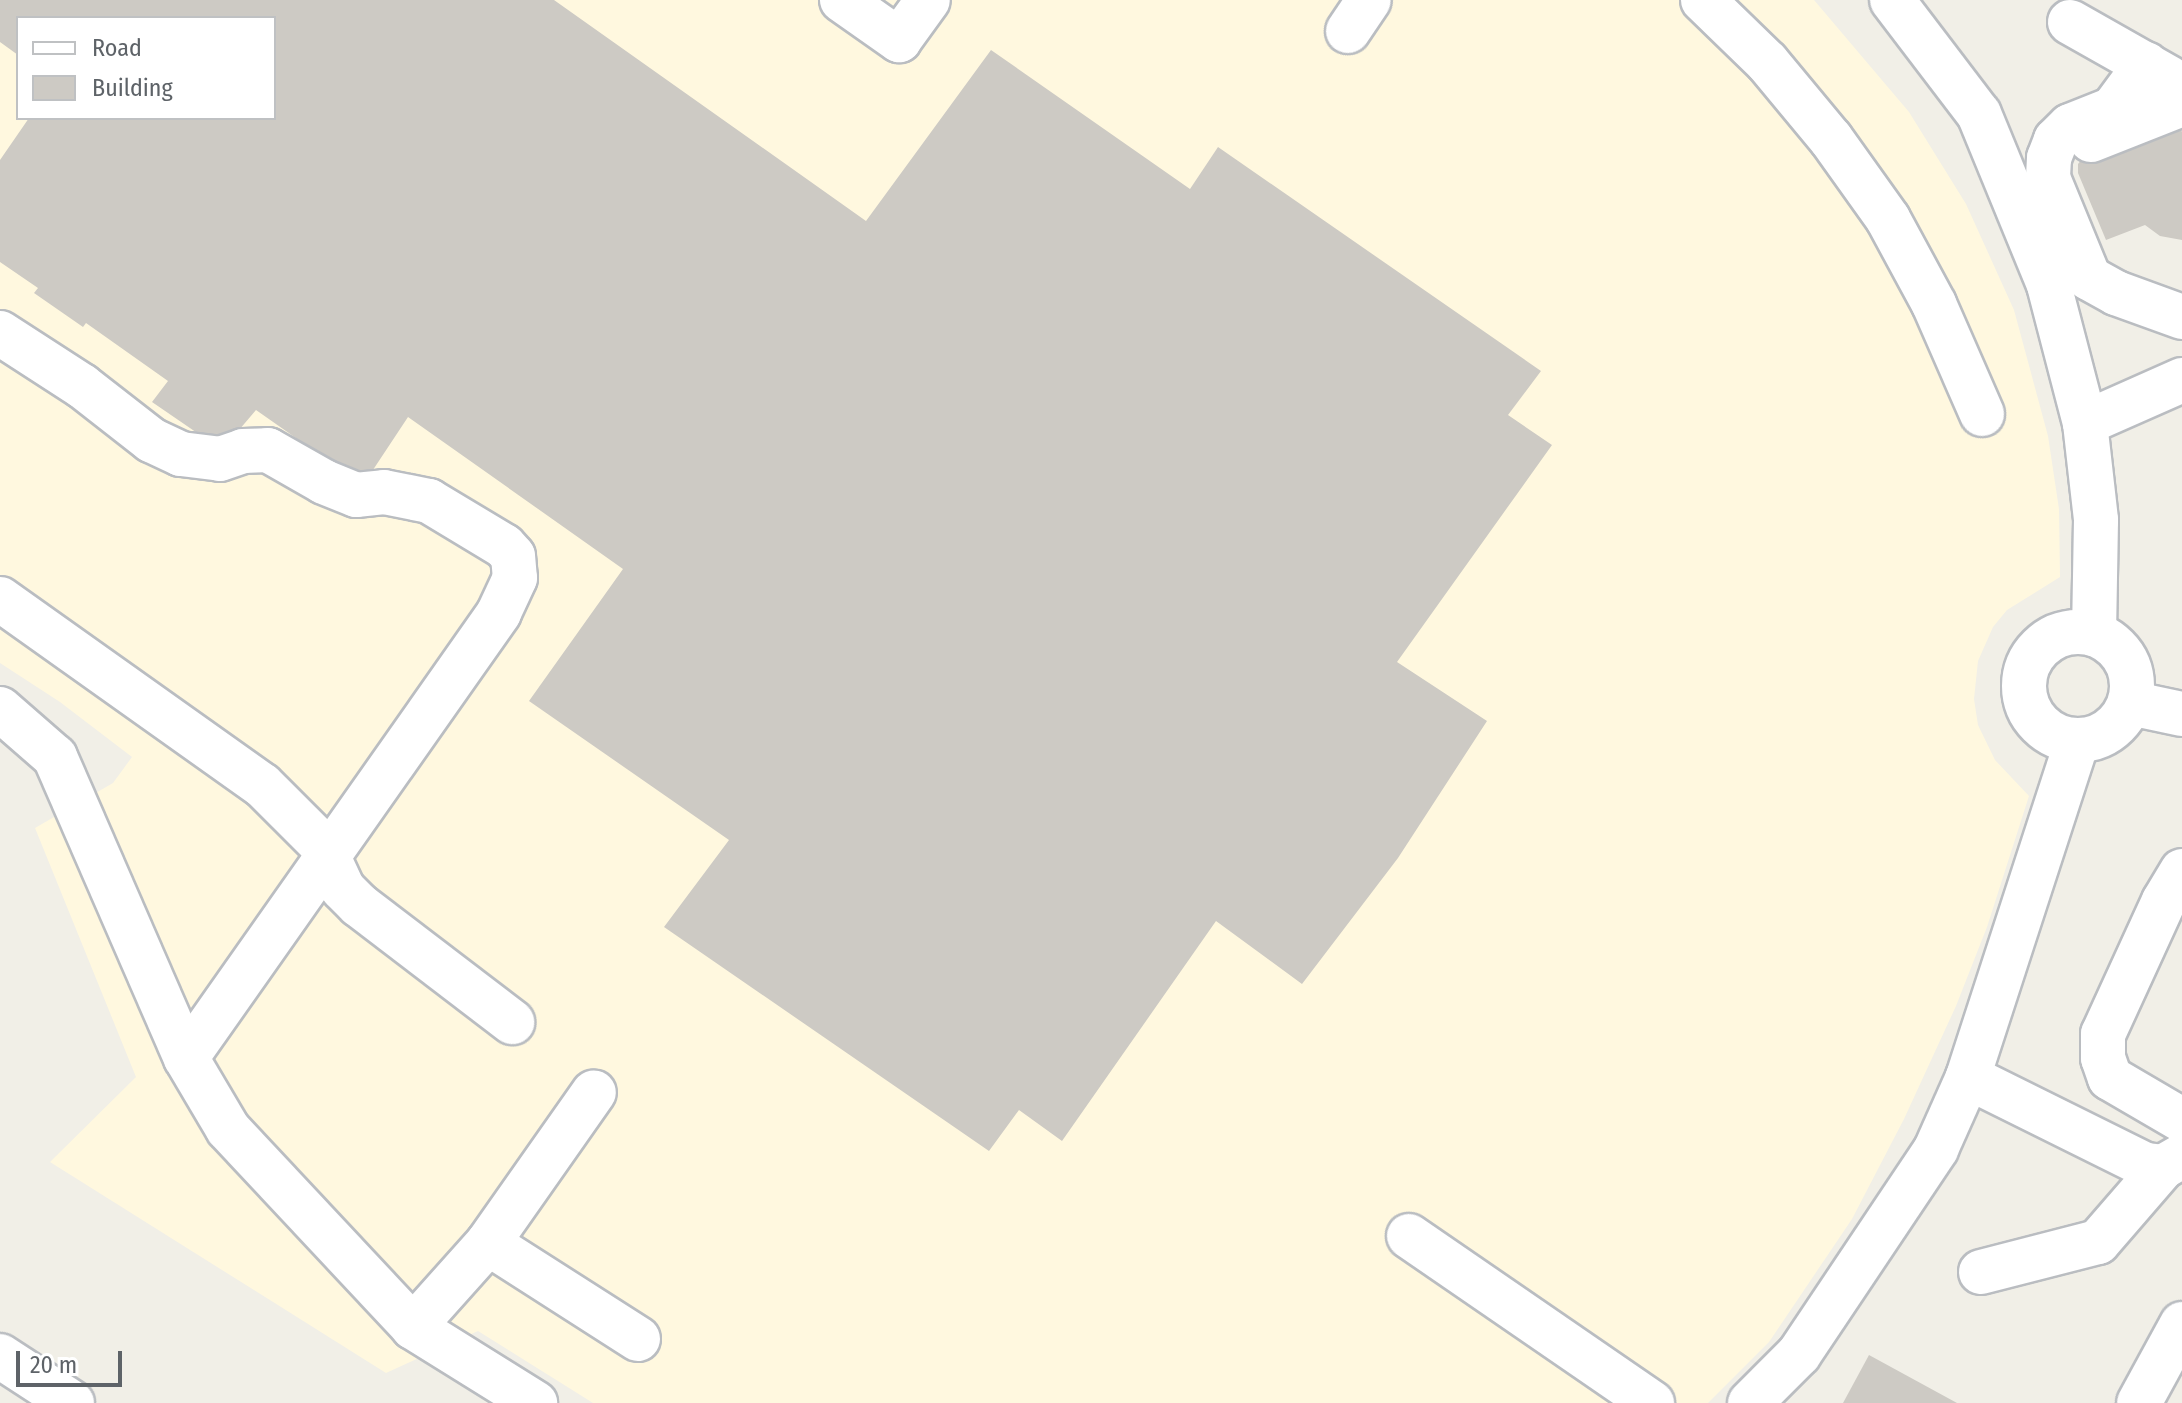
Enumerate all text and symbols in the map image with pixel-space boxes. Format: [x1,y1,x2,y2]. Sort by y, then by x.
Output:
legend [16,16,276,120]
text: Road [92,34,142,62]
text: Building [92,74,173,102]
scale bar [20,1335,126,1385]
text: 20 m [30,1351,77,1379]

